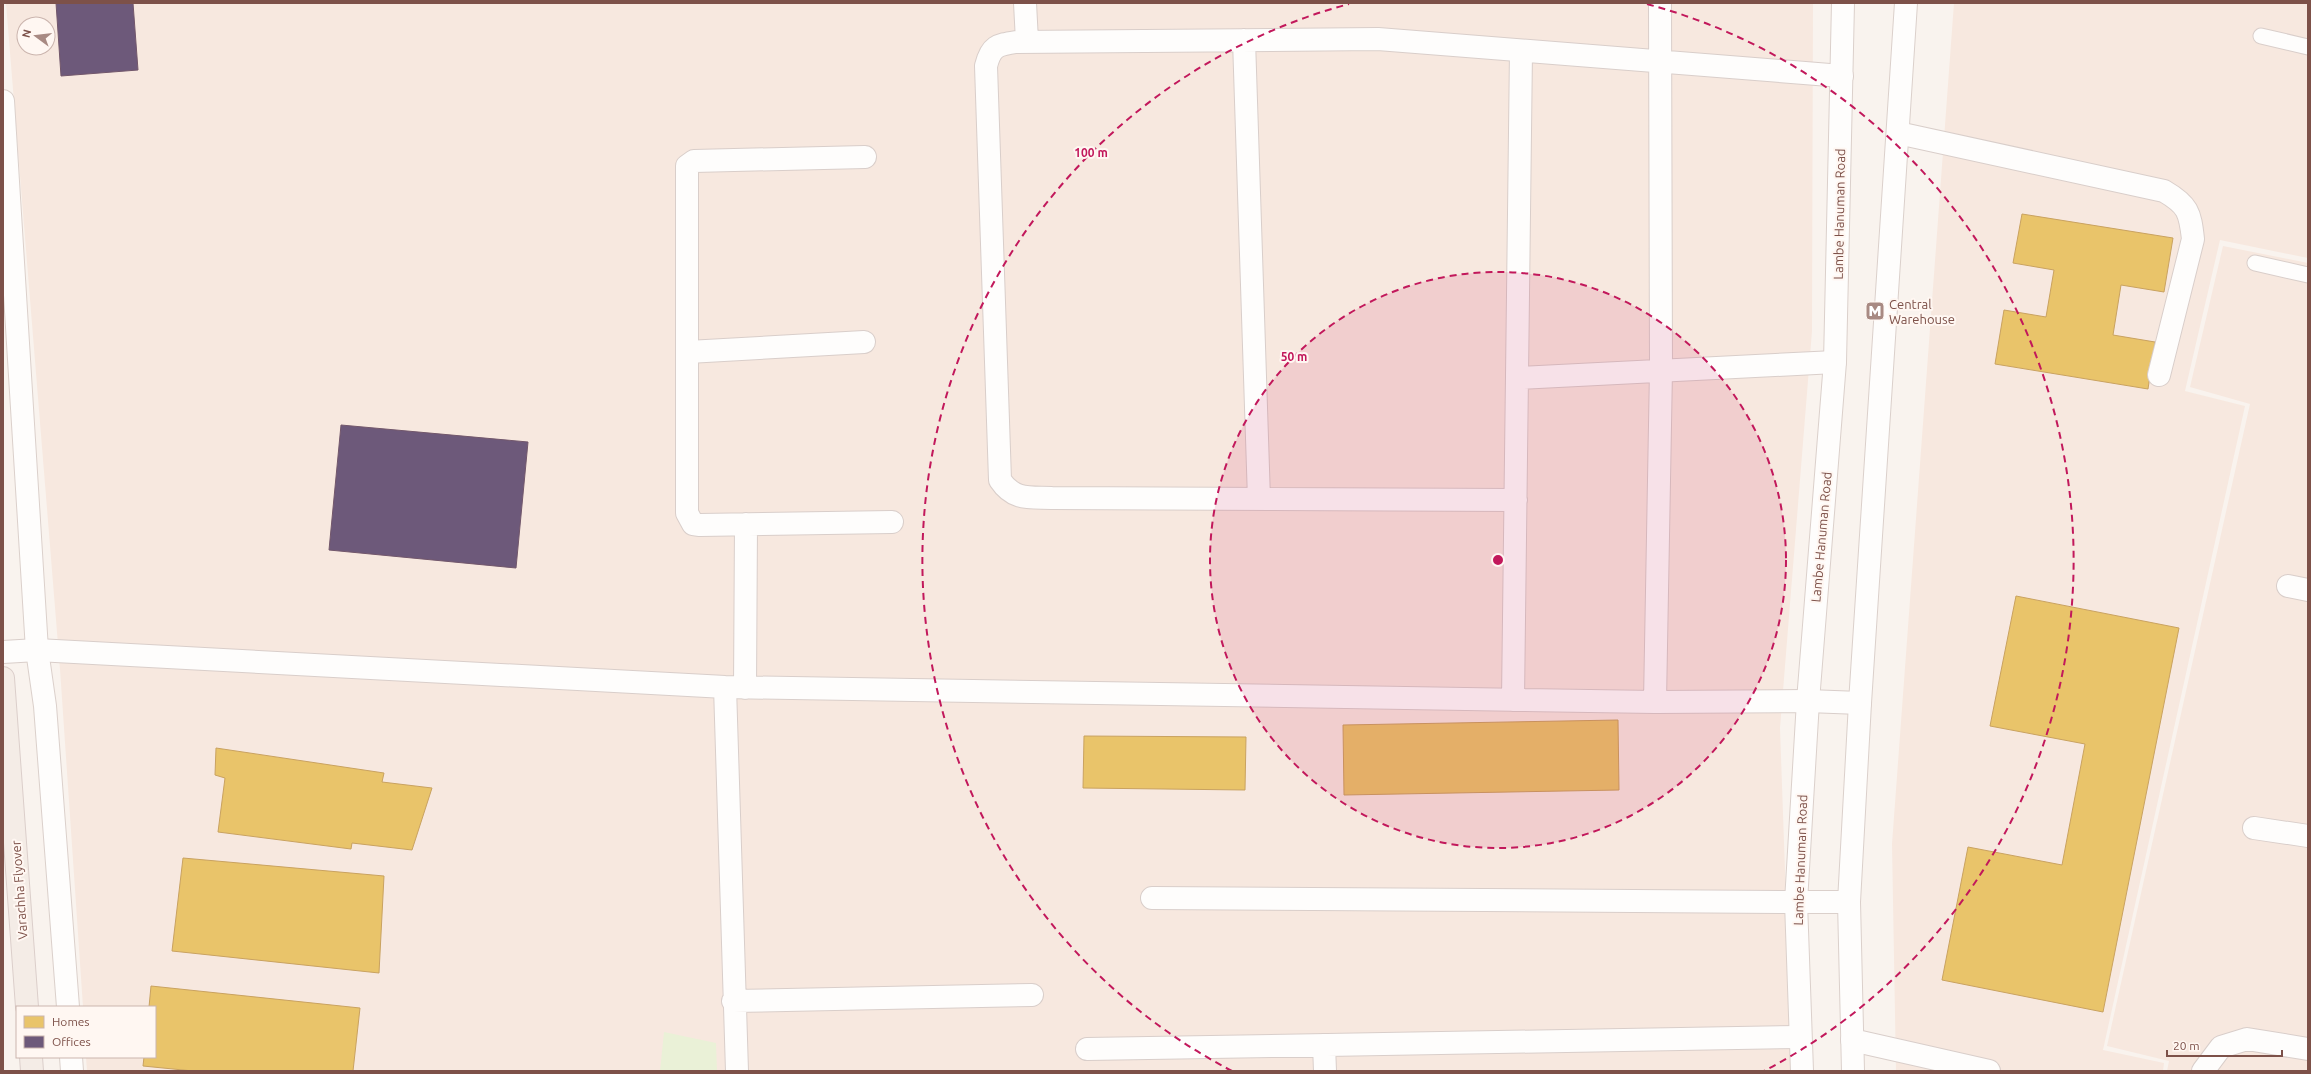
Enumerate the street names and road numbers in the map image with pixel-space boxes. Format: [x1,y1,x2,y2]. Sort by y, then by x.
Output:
street label: Lambe Hanuman Road [1831,148,1847,280]
street label: Lambe Hanuman Road [1808,471,1834,603]
street label: Lambe Hanuman Road [1791,794,1809,926]
street label: Varachha Flyover [9,840,29,940]

